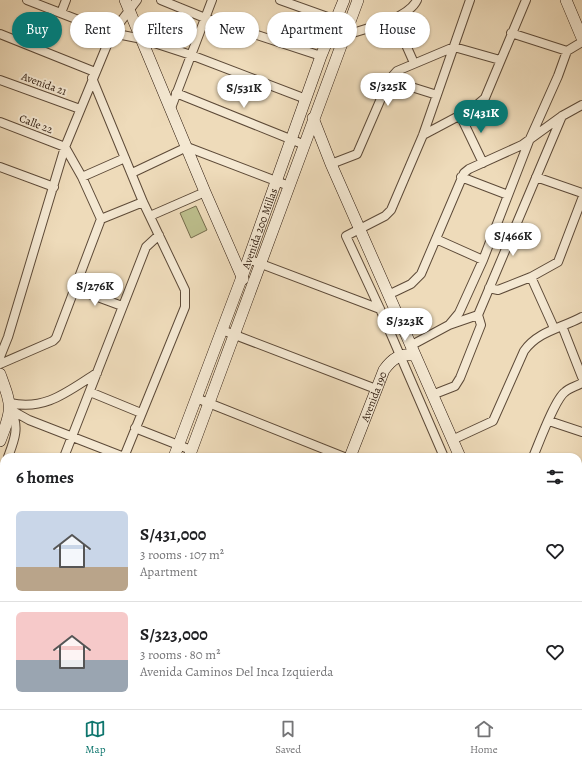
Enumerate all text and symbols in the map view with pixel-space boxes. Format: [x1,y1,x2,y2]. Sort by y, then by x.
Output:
chip: Buy [12,12,62,48]
chip: Rent [70,12,125,48]
chip: Filters [133,12,197,48]
chip: New [205,12,259,48]
chip: Apartment [267,12,357,48]
chip: House [365,12,430,48]
street label: Avenida 21 [18,69,69,99]
pin: S/325K [355,73,421,107]
pin: S/531K [211,75,277,109]
text: S/325K [369,77,407,94]
text: S/531K [226,79,262,96]
pin: S/431K [448,100,514,134]
text: S/431K [463,104,499,121]
street label: Calle 22 [17,111,55,137]
street label: Avenida 200 Millas [238,186,281,272]
pin: S/466K [480,223,546,257]
text: S/466K [494,227,532,244]
pin: S/276K [62,273,128,307]
text: S/276K [76,277,114,294]
pin: S/323K [372,308,438,342]
text: S/323K [386,312,424,329]
street label: Avenida 190 [357,369,390,425]
text: 6 homes [16,466,74,489]
icon: filters [544,466,566,488]
text: S/431,000 [140,523,206,546]
icon: home [48,527,96,575]
icon: heart [544,540,566,562]
text: 3 rooms · 107 m² [140,546,224,563]
text: Apartment [140,563,198,580]
text: S/323,000 [140,623,208,646]
icon: home [48,628,96,676]
icon: heart [544,641,566,663]
text: 3 rooms · 80 m² [140,646,220,663]
text: Avenida Caminos Del Inca Izquierda [140,663,333,680]
tab: Map [84,718,106,757]
tab: Saved [275,718,301,757]
tab: Home [470,718,498,757]

